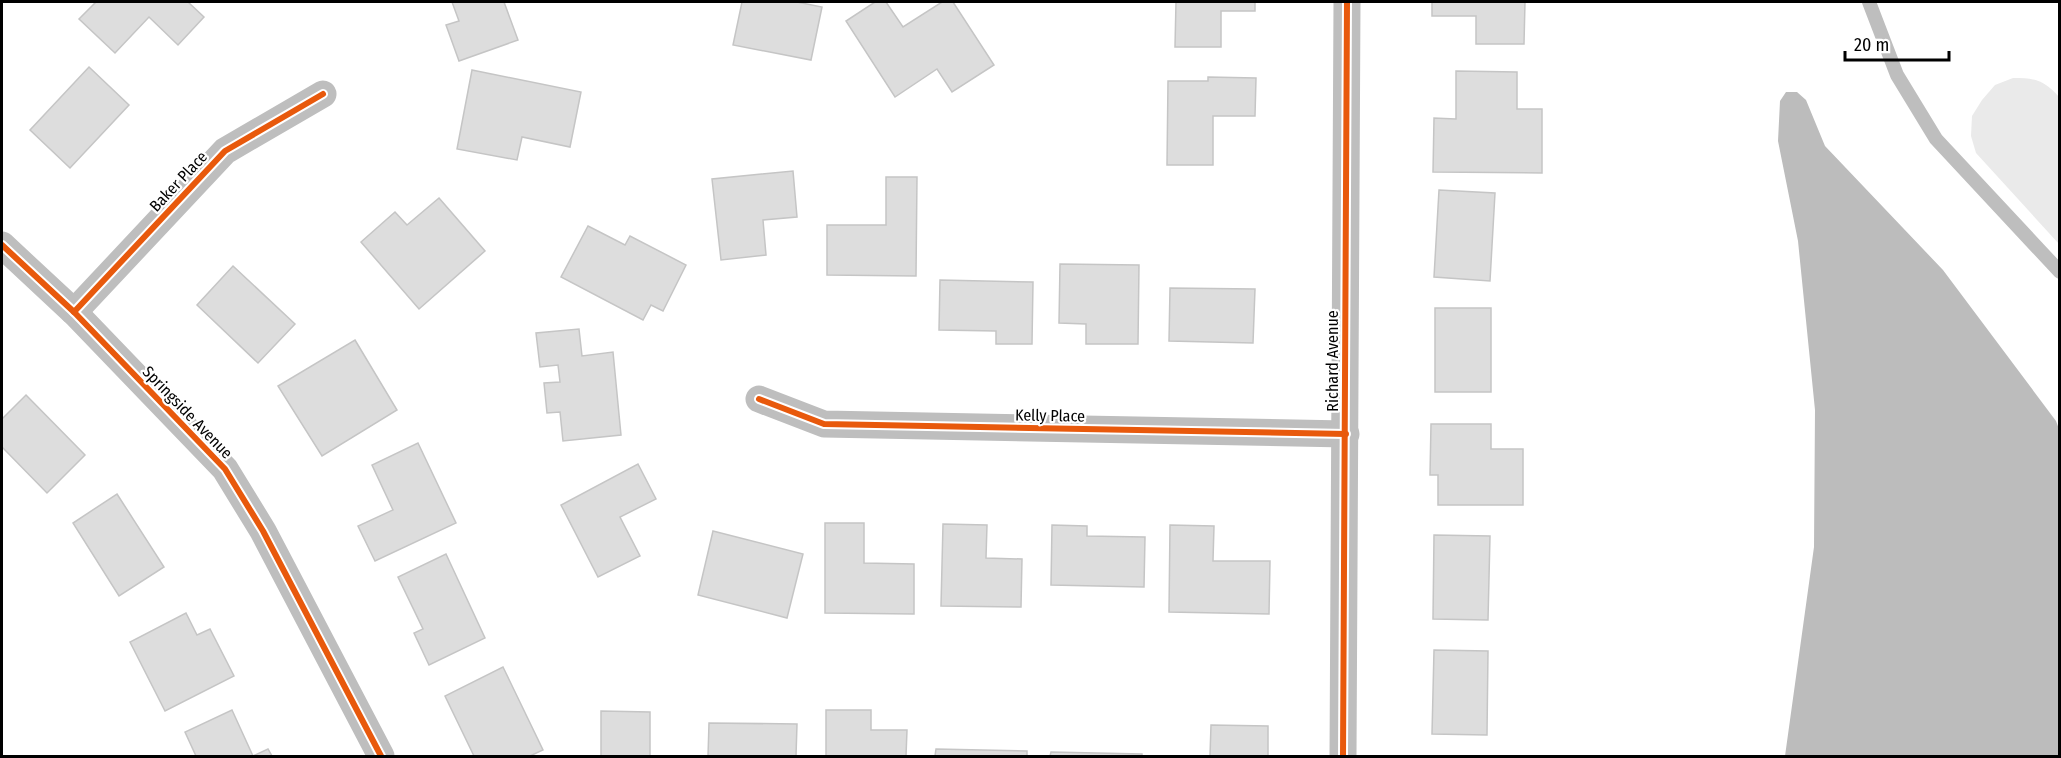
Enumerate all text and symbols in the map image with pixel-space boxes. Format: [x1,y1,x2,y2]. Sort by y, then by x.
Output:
scale bar [1845,24,1948,62]
text: 20 m [1854,34,1889,56]
street label: Baker Place [146,147,211,216]
street label: Richard Avenue [1323,310,1342,412]
street label: Springside Avenue [139,362,237,463]
street label: Kelly Place [1015,405,1085,426]

